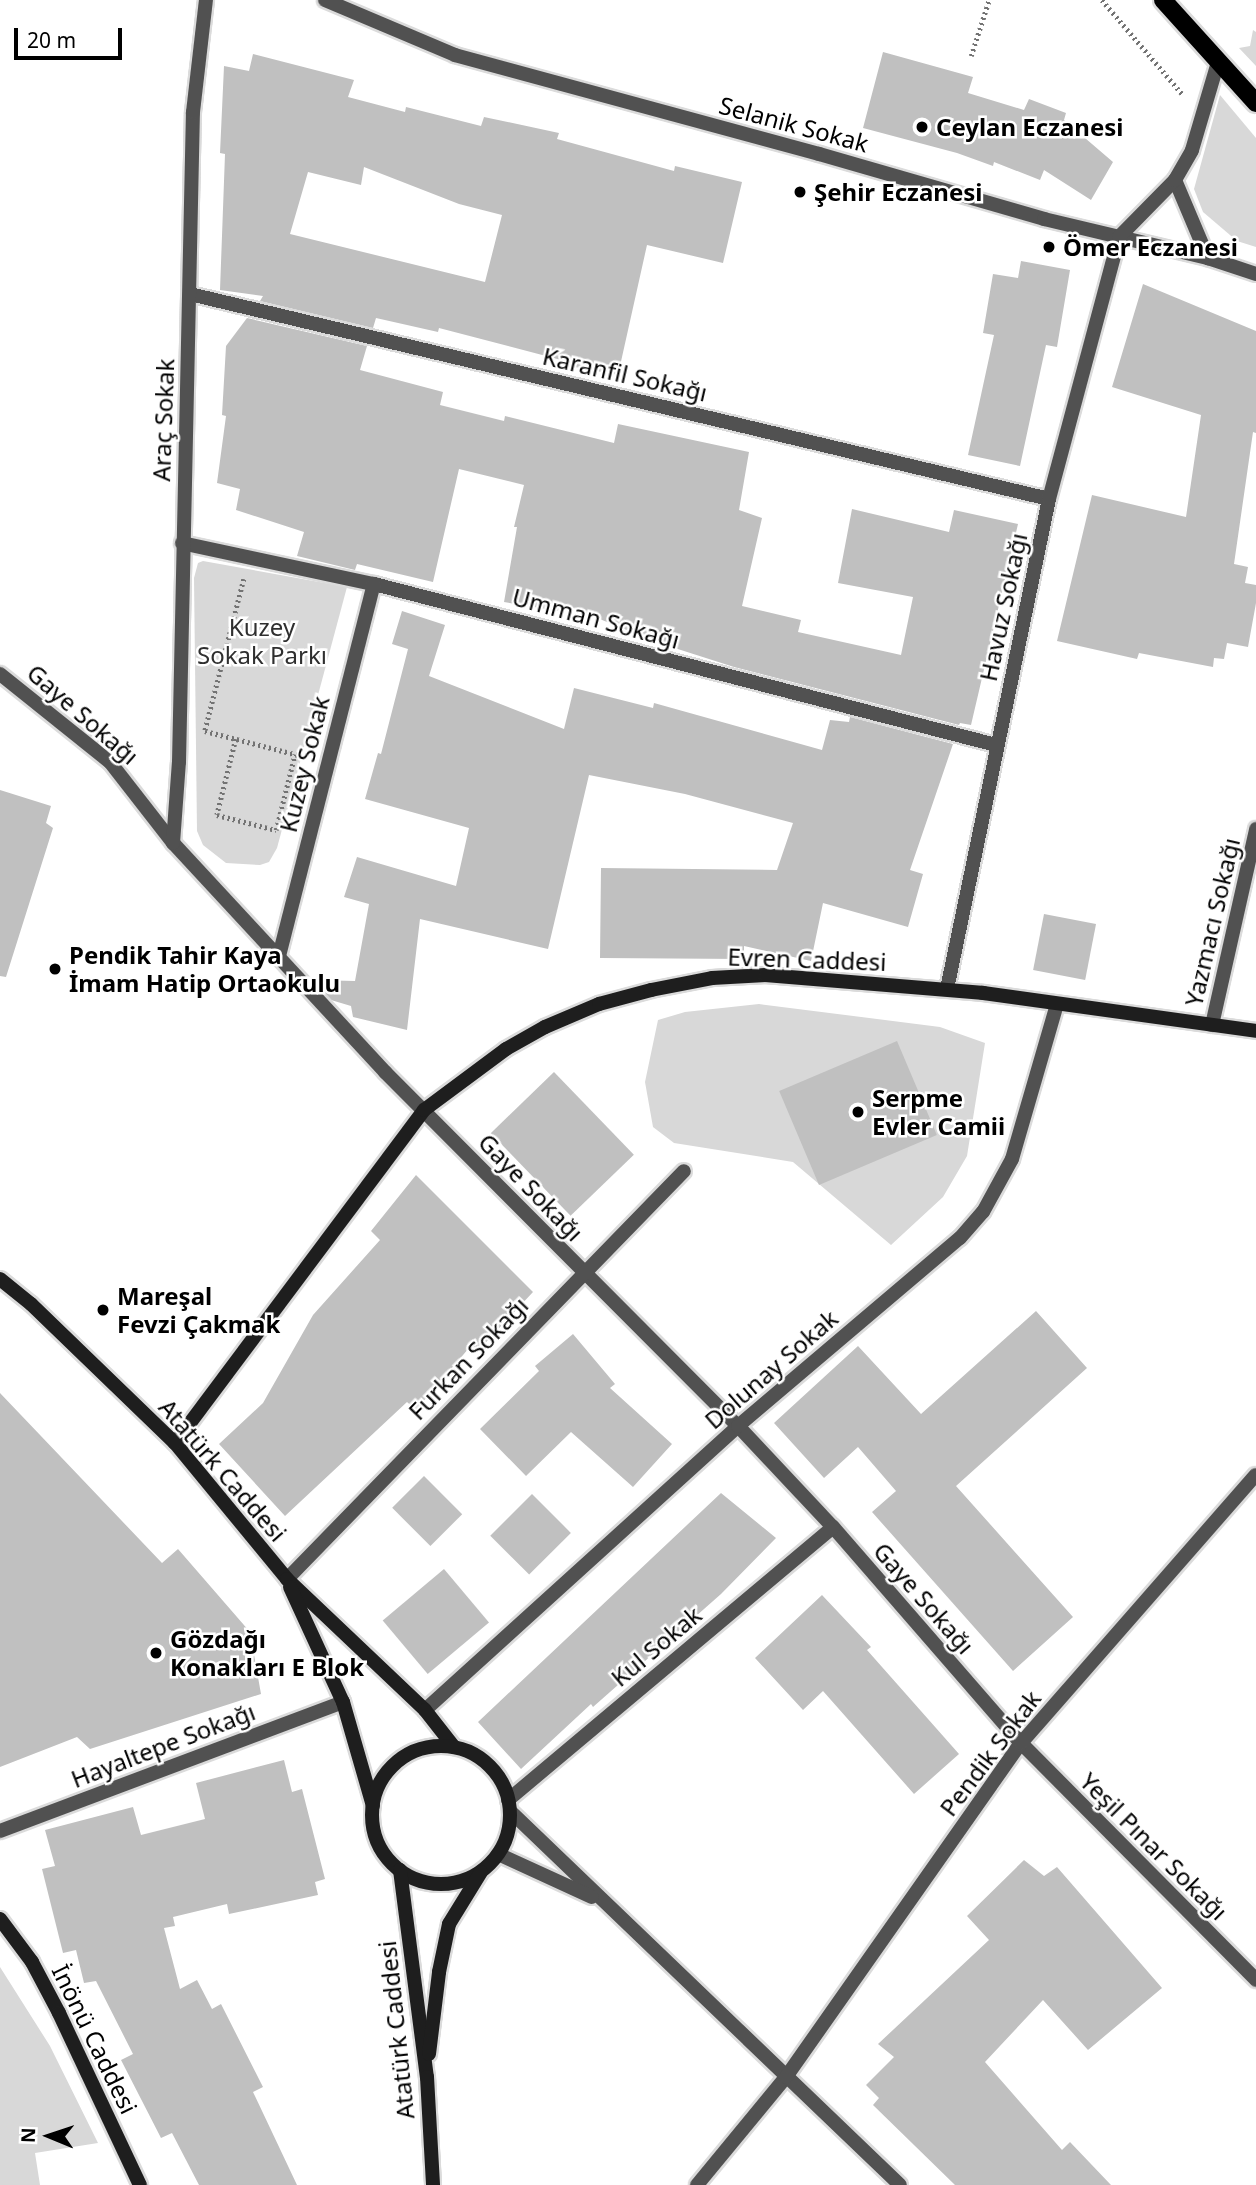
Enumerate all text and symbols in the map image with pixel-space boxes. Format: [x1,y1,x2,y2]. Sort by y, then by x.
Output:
scale bar [18,14,126,58]
text: 20 m [27,26,76,54]
street label: Selanik Sokak [716,90,872,158]
place label: Ceylan Eczanesi [936,113,1124,141]
marker: Ceylan Eczanesi [914,119,930,135]
place label: Şehir Eczanesi [814,178,982,206]
marker: Şehir Eczanesi [792,184,808,200]
place label: Ömer Eczanesi [1063,233,1238,261]
marker: Ömer Eczanesi [1041,239,1057,255]
street label: Karanfil Sokağı [540,341,710,407]
street label: Araç Sokak [146,358,180,482]
street label: Havuz Sokağı [973,530,1033,684]
street label: Umman Sokağı [509,582,683,654]
park label: Kuzey Sokak Parkı [197,613,327,669]
street label: Gaye Sokağı [22,658,144,770]
street label: Kuzey Sokak [273,693,335,835]
street label: Yazmacı Sokağı [1179,835,1245,1009]
place label: Pendik Tahir Kaya İmam Hatip Ortaokulu [69,941,340,997]
street label: Evren Caddesi [727,942,887,976]
marker: Pendik Tahir Kaya İmam Hatip Ortaokulu [47,961,63,977]
place label: Serpme Evler Camii [872,1084,1005,1140]
marker: Serpme Evler Camii [850,1104,866,1120]
street label: Gaye Sokağı [473,1127,589,1247]
place label: Mareşal Fevzi̇ Çakmak [117,1282,280,1338]
street label: Furkan Sokağı [402,1291,534,1425]
marker: Mareşal Fevzi̇ Çakmak [95,1302,111,1318]
street label: Dolunay Sokak [699,1303,843,1435]
street label: Atatürk Caddesi [153,1393,293,1547]
street label: Gaye Sokağı [868,1537,980,1659]
street label: Kul Sokak [605,1600,707,1692]
place label: Gözdağı Konakları E Blok [170,1625,364,1681]
marker: Gözdağı Konakları E Blok [148,1645,164,1661]
street label: Pendik Sokak [933,1685,1047,1821]
street label: Hayaltepe Sokağı [67,1697,259,1793]
street label: Yeşil Pınar Sokağı [1074,1766,1234,1926]
street label: Atatürk Caddesi [372,1939,420,2121]
street label: İnönü Caddesi [46,1960,144,2118]
north arrow [14,2101,84,2171]
text: N [15,2127,41,2143]

